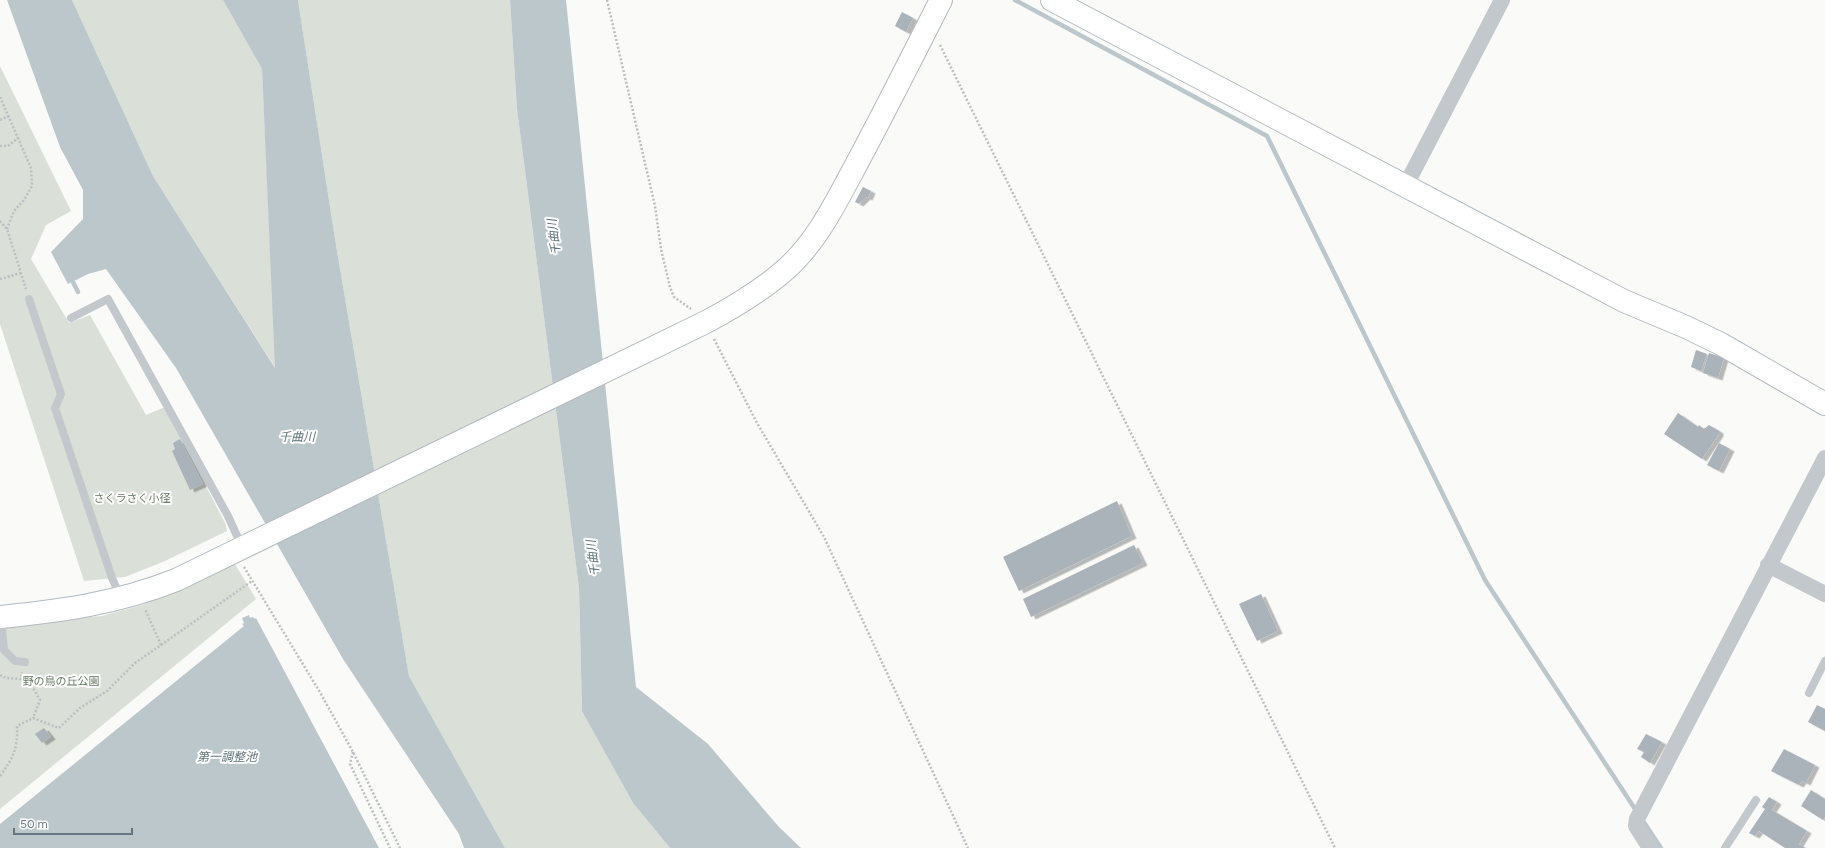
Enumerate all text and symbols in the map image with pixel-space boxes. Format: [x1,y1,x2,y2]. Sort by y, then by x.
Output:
water label: 千曲川 [545,216,563,256]
water label: 千曲川 [279,430,317,444]
park label: さくラさく小径 [94,492,171,505]
water label: 千曲川 [584,537,602,577]
park label: 野の鳥の丘公園 [23,675,100,688]
water label: 第一調整池 [197,750,258,764]
scale bar [14,810,132,836]
text: 50 m [20,817,48,831]

